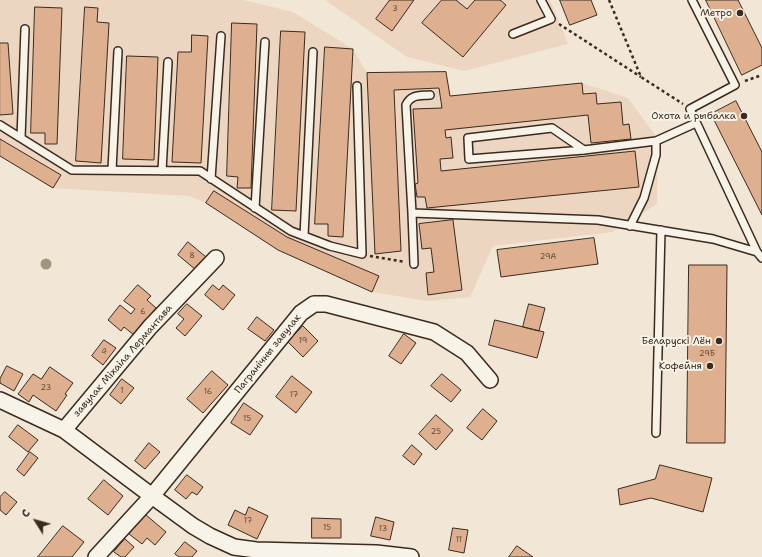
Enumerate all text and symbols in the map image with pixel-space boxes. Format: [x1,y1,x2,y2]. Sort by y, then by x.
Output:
house number: 3 [392,4,398,14]
place label: Метро [700,7,732,19]
marker: Метро [735,8,745,18]
place label: Охота и рыбалка [651,110,736,122]
marker: Охота и рыбалка [739,111,749,121]
house number: 8 [189,251,195,261]
house number: 29А [540,252,556,262]
street label: завулак Міхаіла Лермантава [71,302,175,420]
house number: 6 [140,307,146,317]
street label: Пагранічны завулак [232,312,304,396]
place label: Беларускі Лён [641,335,711,347]
house number: 19 [299,336,307,346]
marker: Беларускі Лён [714,336,724,346]
house number: 4 [101,347,107,357]
house number: 29Б [699,349,715,359]
place label: Кофейня [659,360,702,372]
marker: Кофейня [705,361,715,371]
house number: 23 [41,383,51,393]
house number: 1 [120,386,124,396]
house number: 16 [204,387,212,397]
house number: 17 [290,390,298,400]
house number: 15 [243,414,251,424]
house number: 25 [431,427,441,437]
north arrow [16,501,56,541]
text: С [18,506,34,521]
house number: 17 [244,516,252,526]
house number: 15 [323,523,331,533]
house number: 13 [379,524,387,534]
house number: 11 [456,535,462,545]

